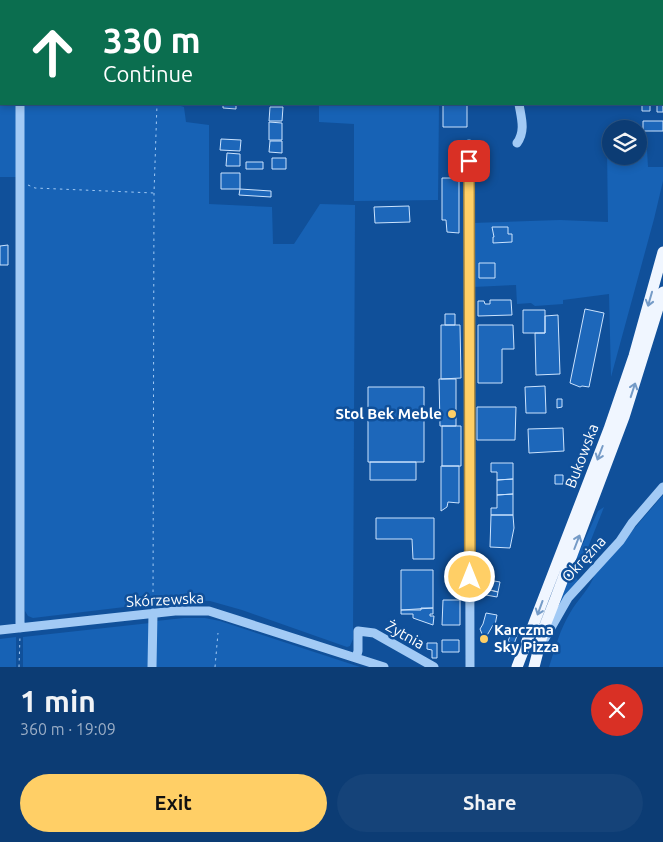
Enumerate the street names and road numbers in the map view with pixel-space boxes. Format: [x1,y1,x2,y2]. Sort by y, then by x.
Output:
street label: Bukowska [561,421,602,490]
street label: Okrężna [558,532,609,585]
street label: Skórzewska [126,589,204,610]
street label: Żytnia [383,617,427,652]

